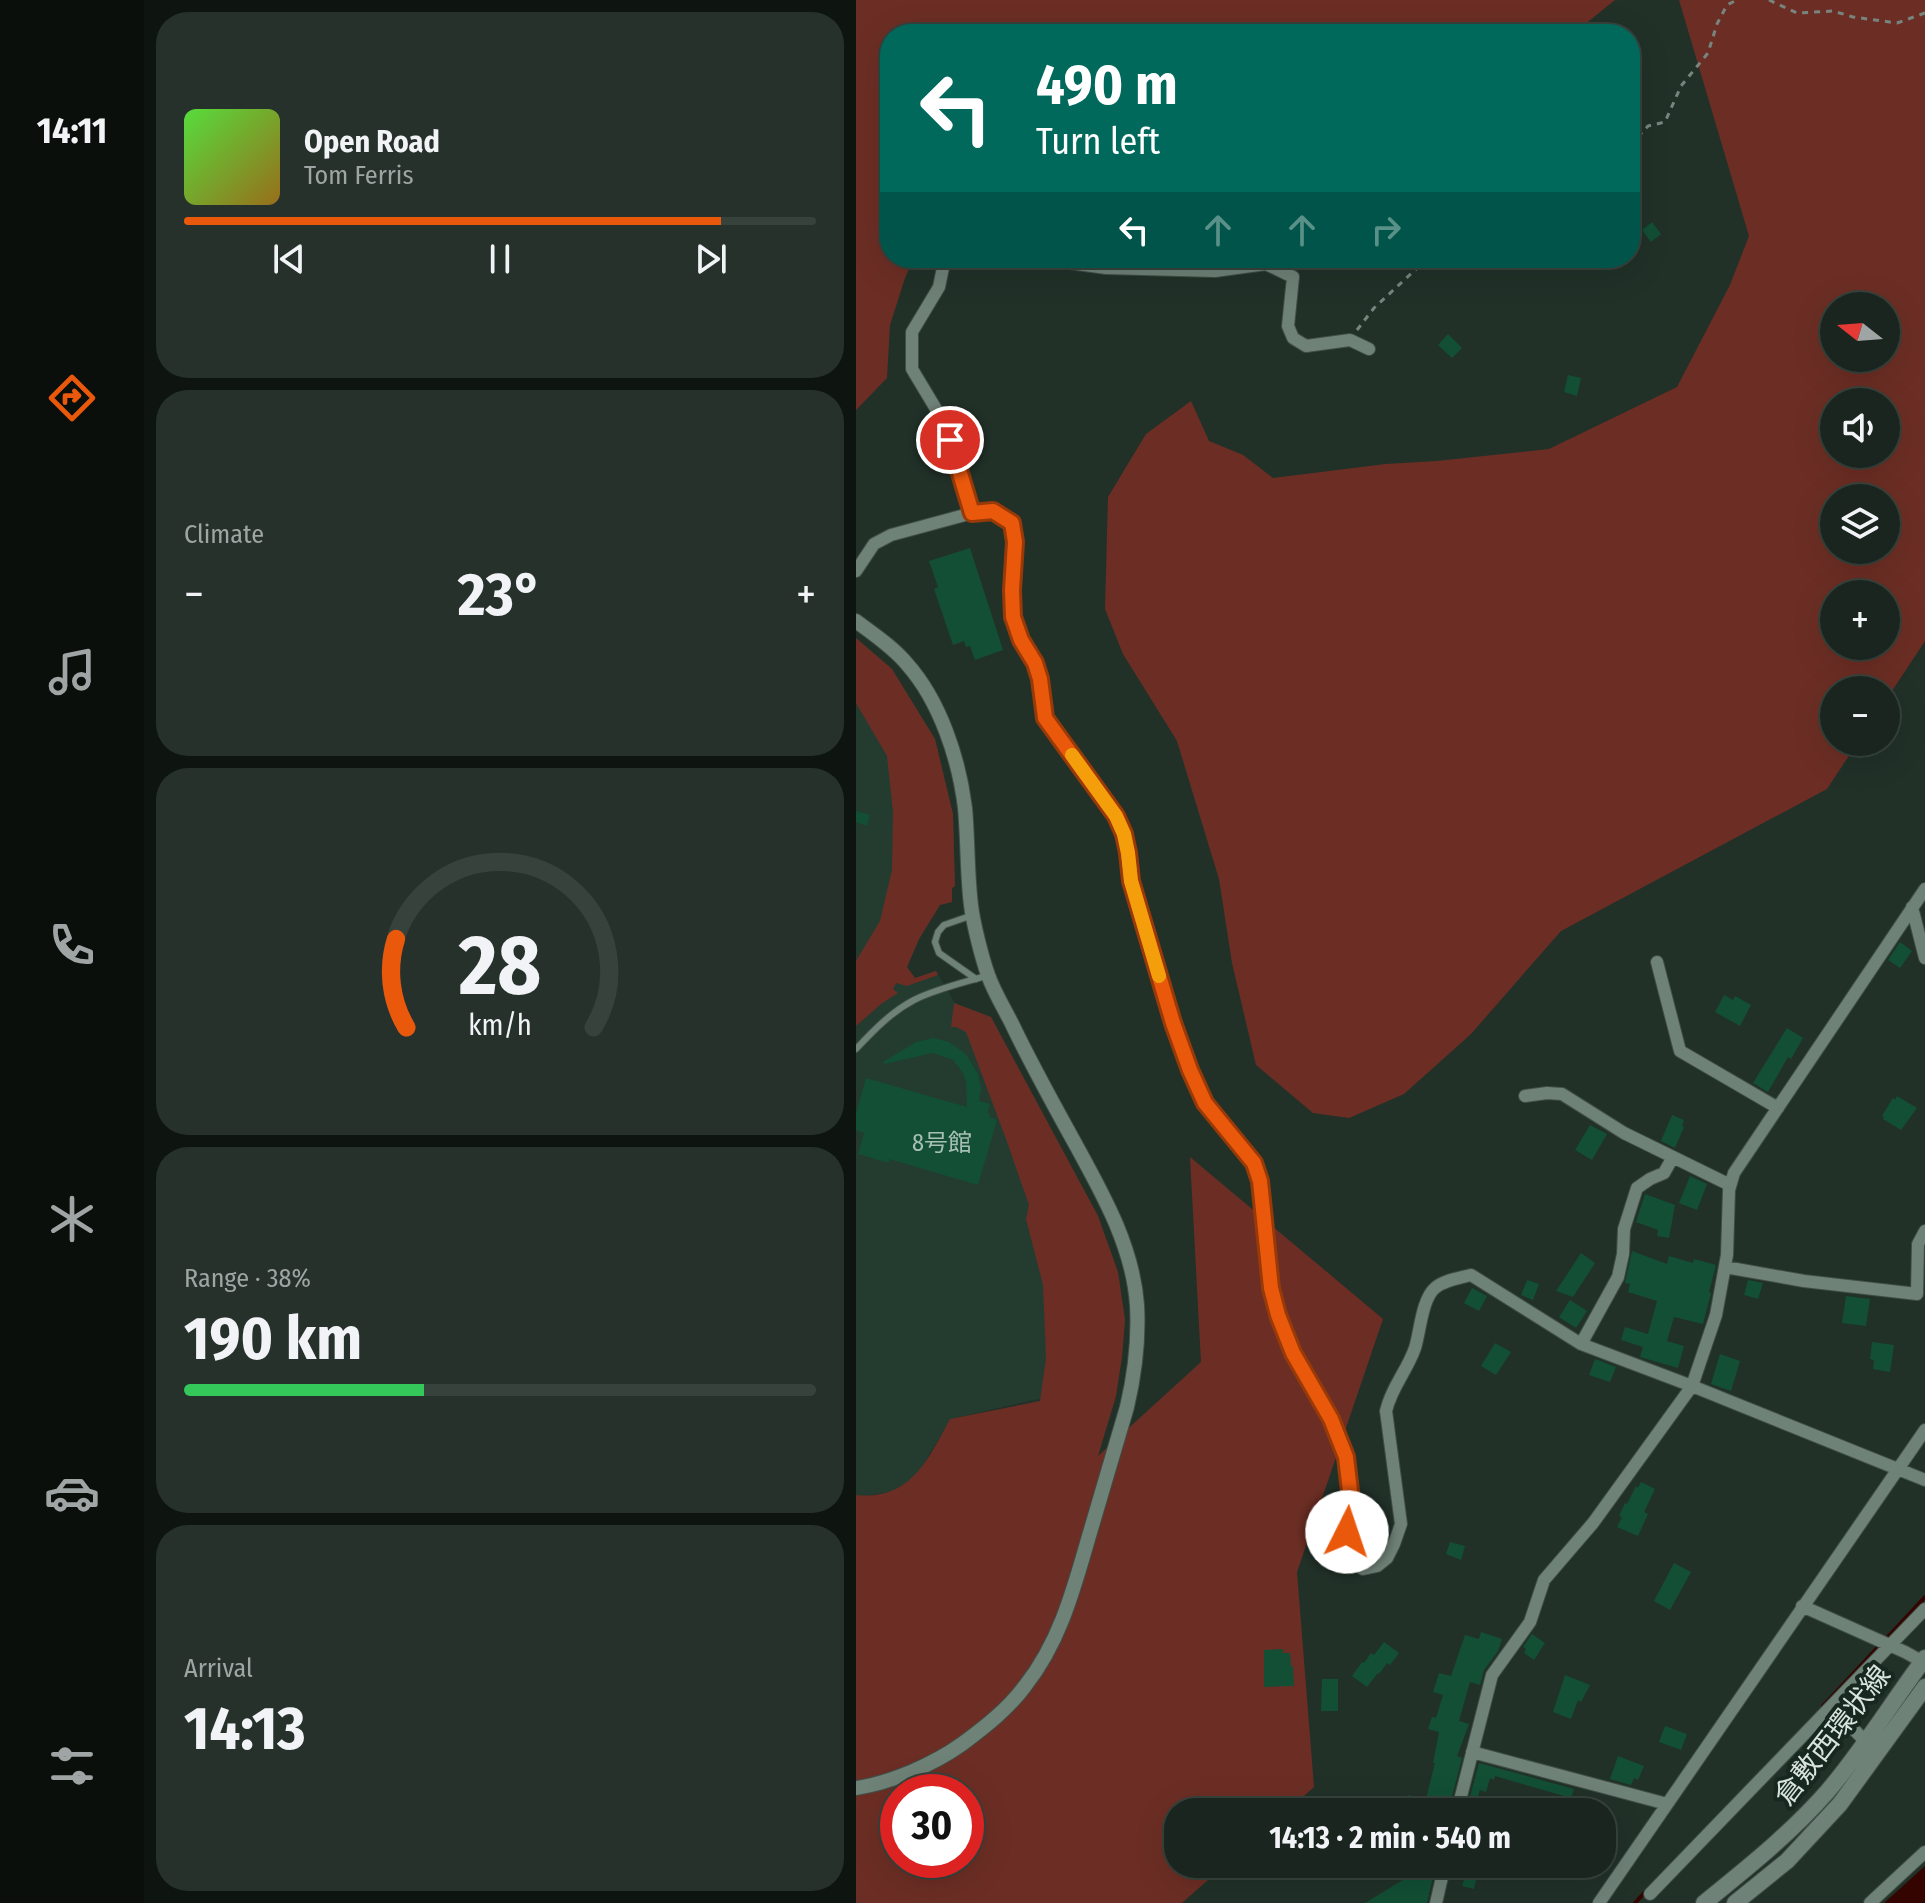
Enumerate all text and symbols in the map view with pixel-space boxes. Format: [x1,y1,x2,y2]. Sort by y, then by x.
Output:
text: 490 m [1036,52,1178,119]
icon: left [904,56,1008,160]
text: 14:11 [37,109,107,153]
text: Turn left [1036,120,1160,164]
text: Open Road [304,124,440,160]
text: Tom Ferris [304,160,414,191]
icon: left [1112,208,1156,252]
icon: ahead [1196,208,1240,252]
icon: ahead [1280,208,1324,252]
icon: right [1364,208,1408,252]
icon: previous [267,237,311,281]
icon: pause [478,237,522,281]
icon: next [689,237,733,281]
north arrow [1820,292,1900,372]
map controls [1820,292,1900,756]
icon: directions [44,370,100,426]
button: sound [1820,388,1900,468]
pin [916,406,984,474]
icon: arrive [928,418,972,462]
button: layers [1820,484,1900,564]
text: Climate [184,519,264,550]
text: 23° [458,559,542,631]
text: − [184,568,204,621]
text: + [796,568,816,621]
button: + [1820,580,1900,660]
icon: music [44,644,100,700]
button: − [1820,676,1900,756]
text: 28 [458,915,541,1015]
icon: phone [44,917,100,973]
text: km/h [468,1008,532,1043]
house number: 8号館 [912,1129,972,1157]
icon: climate [44,1191,100,1247]
text: Range · 38% [184,1263,311,1294]
text: 190 km [184,1303,362,1375]
icon: car [44,1465,100,1521]
position arrow [1305,1490,1389,1574]
text: Arrival [184,1653,253,1684]
street label: 倉敷西環状線 [1768,1659,1897,1812]
text: 14:13 [184,1693,306,1765]
icon: filters [44,1738,100,1794]
speed limit sign: 30 [880,1774,984,1878]
text: 14:13 · 2 min · 540 m [1269,1820,1511,1856]

